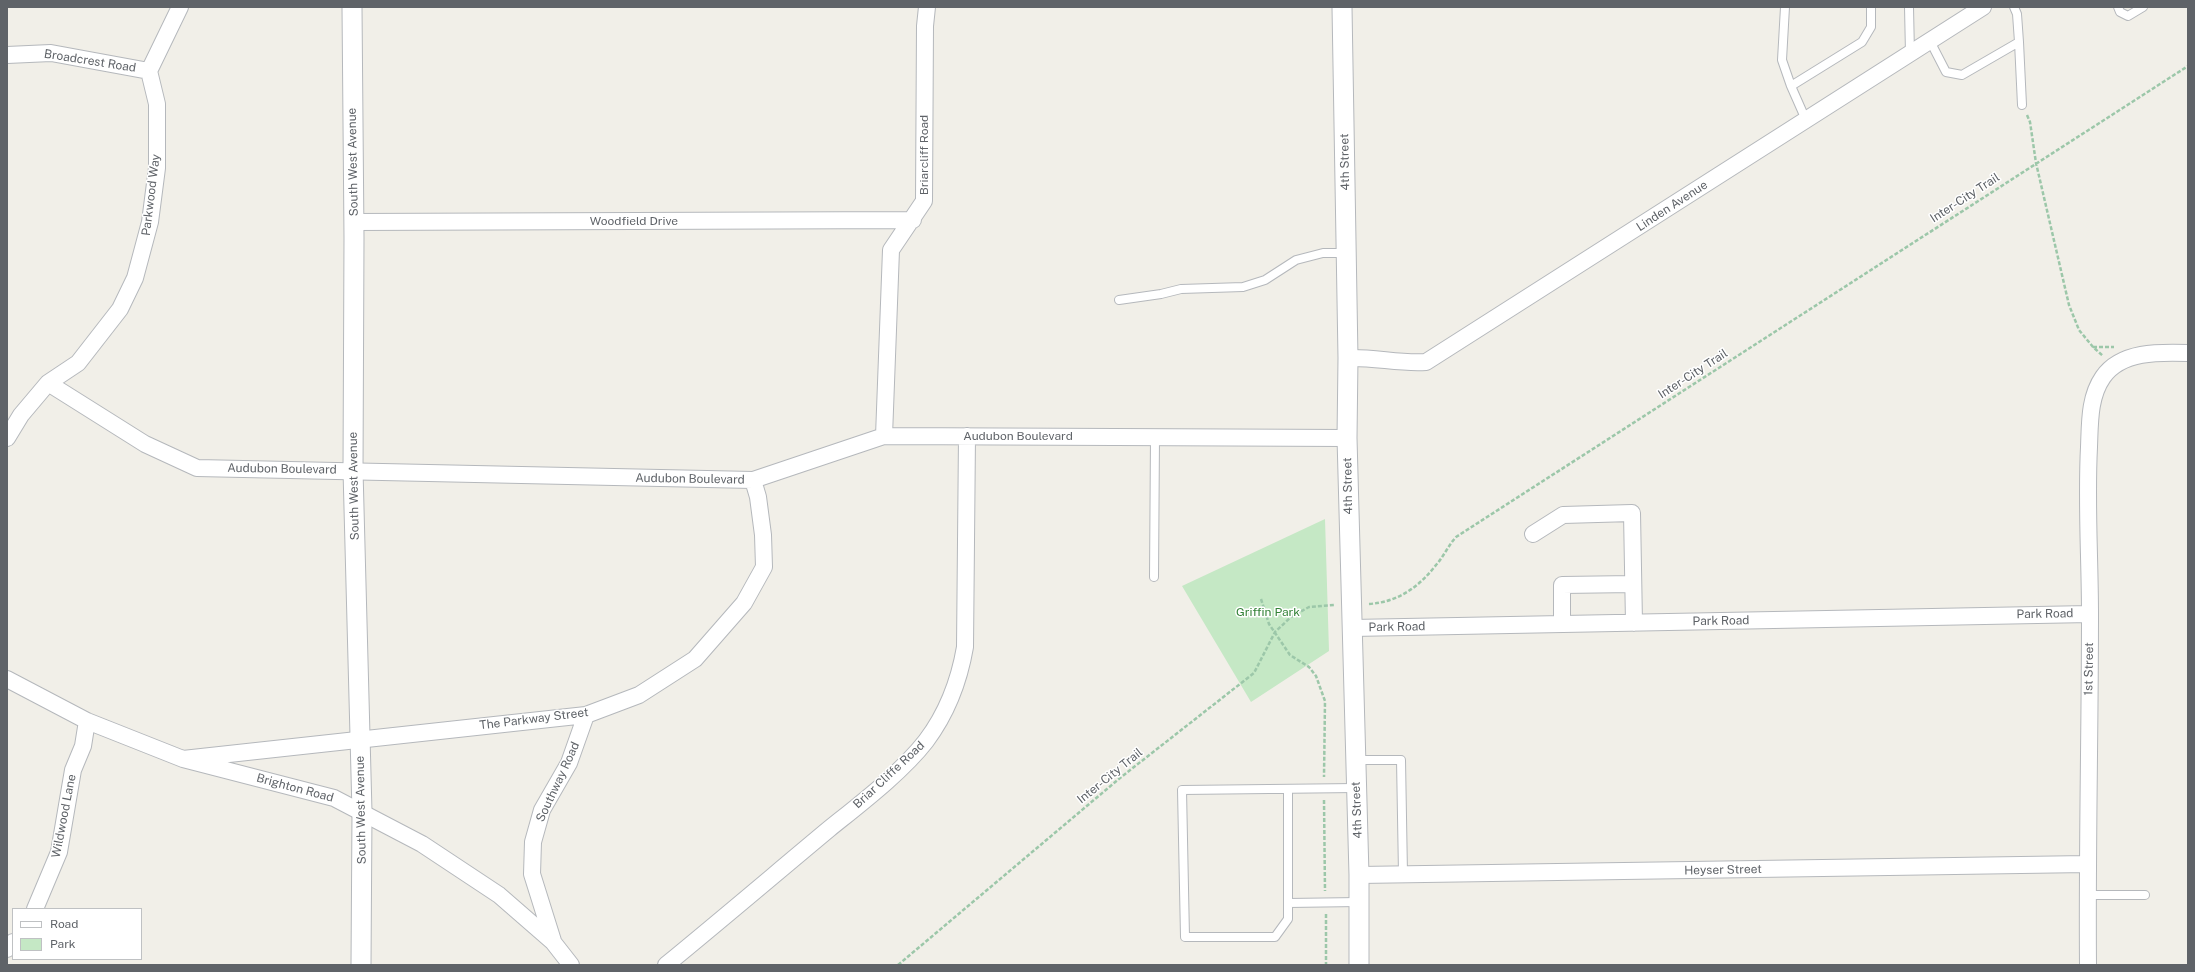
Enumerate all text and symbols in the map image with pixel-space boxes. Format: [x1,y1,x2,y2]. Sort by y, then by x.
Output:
street label: Broadcrest Road [43,47,137,75]
street label: South West Avenue [345,108,361,216]
street label: Briarcliff Road [917,115,931,195]
street label: 4th Street [1337,133,1353,191]
street label: Parkwood Way [139,153,163,237]
street label: Inter-City Trail [1928,170,2002,226]
street label: Linden Avenue [1634,178,1710,234]
street label: Woodfield Drive [590,214,678,228]
street label: Inter-City Trail [1656,346,1730,402]
street label: Audubon Boulevard [963,429,1073,443]
street label: South West Avenue [346,432,362,540]
street label: 4th Street [1340,457,1356,515]
street label: Audubon Boulevard [227,461,337,477]
street label: Audubon Boulevard [635,471,745,487]
park label: Griffin Park [1236,605,1300,619]
street label: Park Road [2016,606,2074,622]
street label: Park Road [1692,613,1750,629]
street label: Park Road [1368,619,1426,635]
street label: 1st Street [2081,642,2097,696]
street label: The Parkway Street [479,705,589,733]
street label: Briar Cliffe Road [850,738,928,812]
street label: Southway Road [533,740,583,824]
street label: Inter-City Trail [1074,745,1146,807]
street label: South West Avenue [353,756,369,864]
street label: Brighton Road [255,771,335,805]
street label: Wildwood Lane [49,773,79,859]
street label: 4th Street [1349,781,1365,839]
street label: Heyser Street [1684,862,1762,878]
legend [12,908,142,960]
text: Road [50,917,78,931]
text: Park [50,937,76,951]

